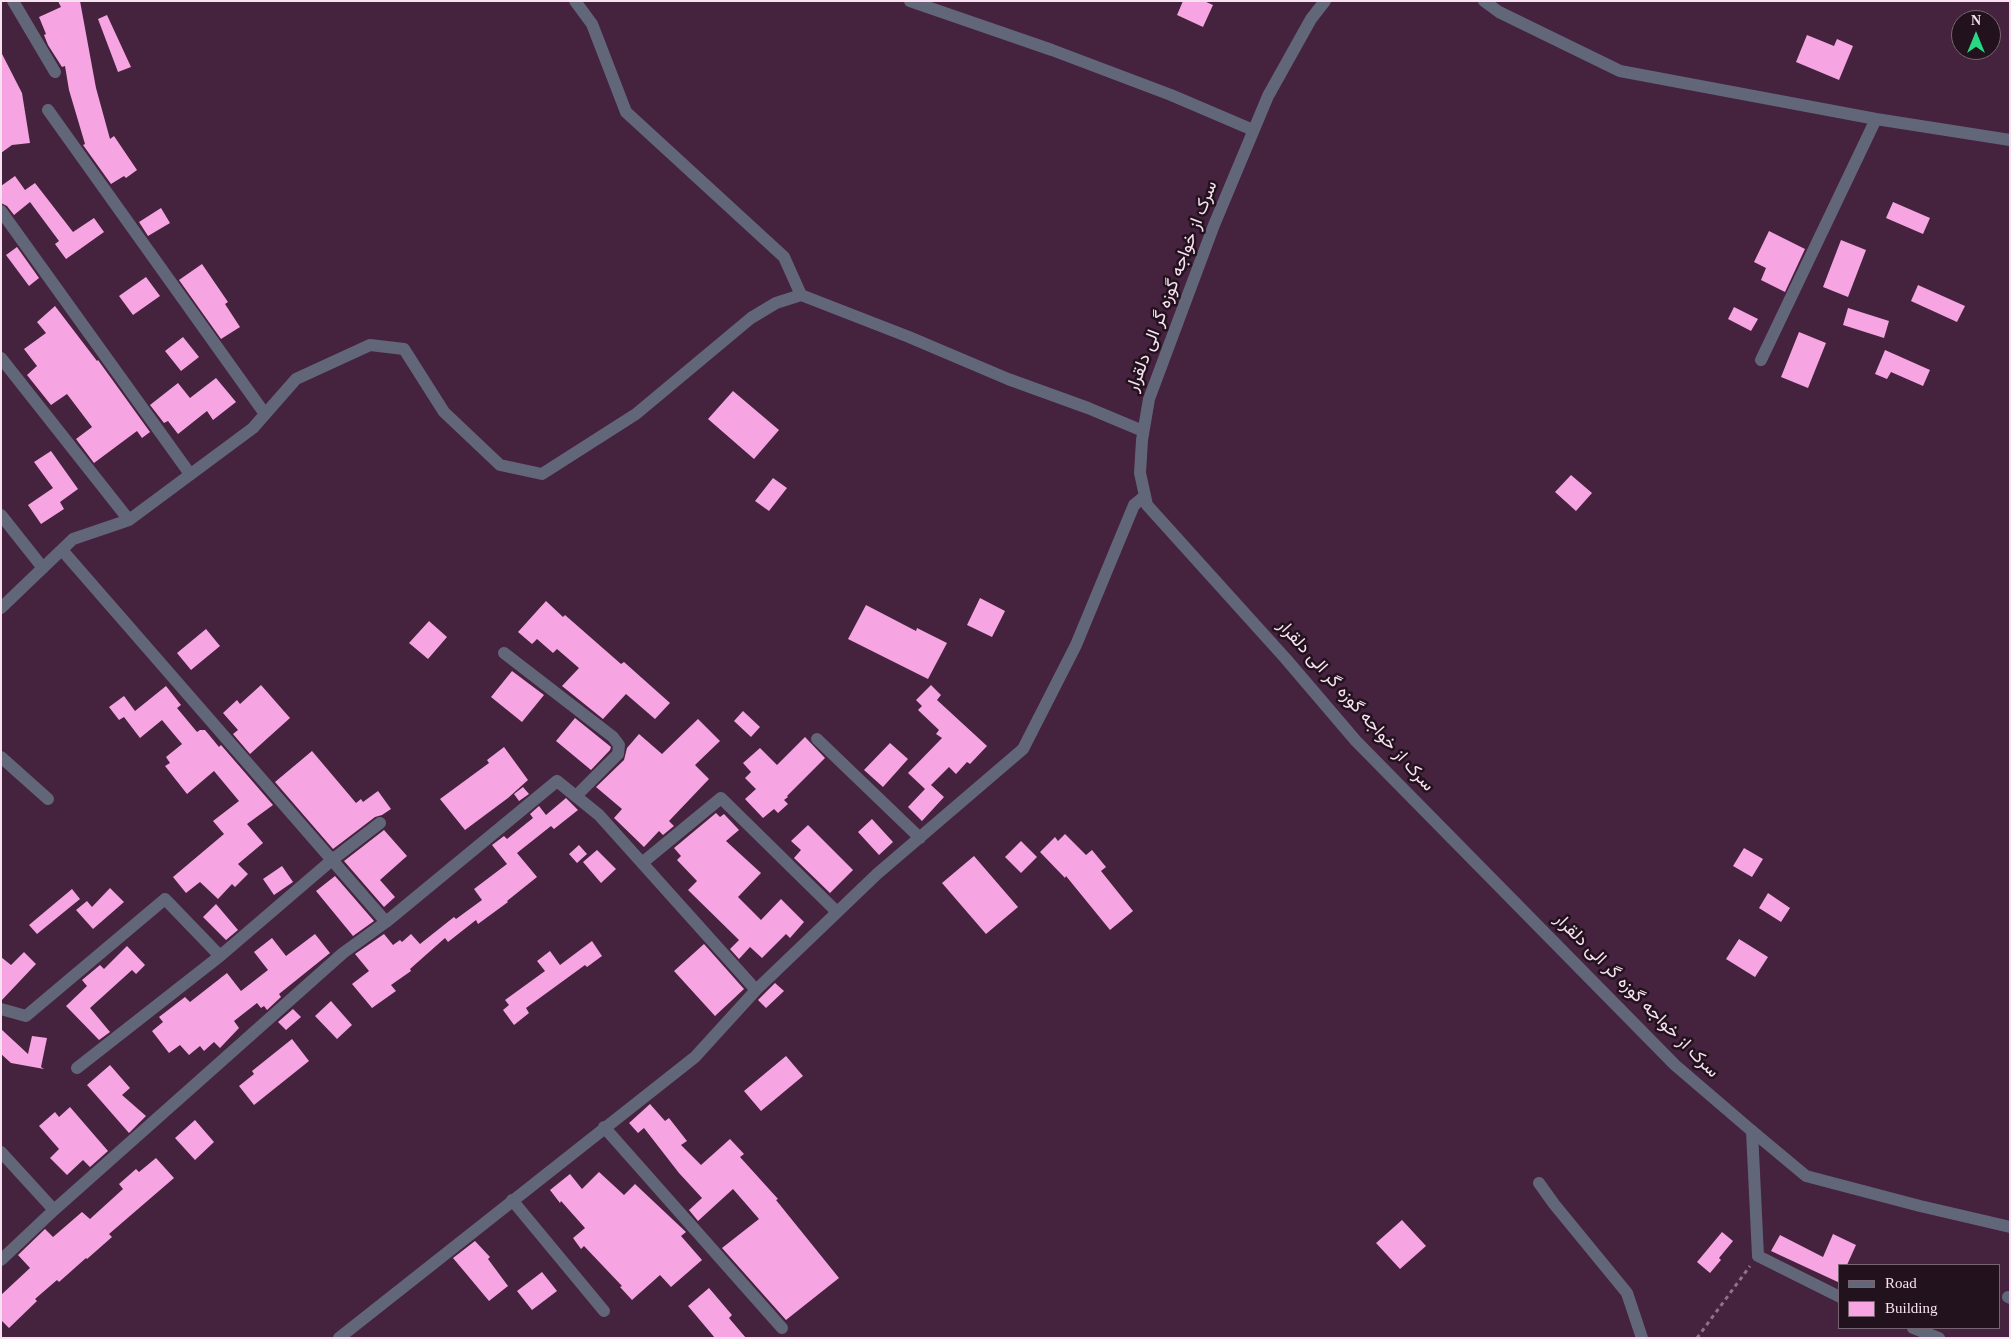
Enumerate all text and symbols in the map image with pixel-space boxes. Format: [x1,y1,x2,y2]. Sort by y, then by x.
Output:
north arrow [1951,10,2001,60]
text: N [1971,13,1981,28]
street label: سرک از خواجه گوزه گر الی دلقرار [1124,179,1224,395]
street label: سرک از خواجه گوزه گر الی دلقرار [1271,616,1437,798]
street label: سرک از خواجه گوزه گر الی دلقرار [1548,910,1722,1084]
legend [1838,1264,2001,1329]
text: Road [1885,1275,1917,1291]
text: Building [1885,1300,1938,1316]

